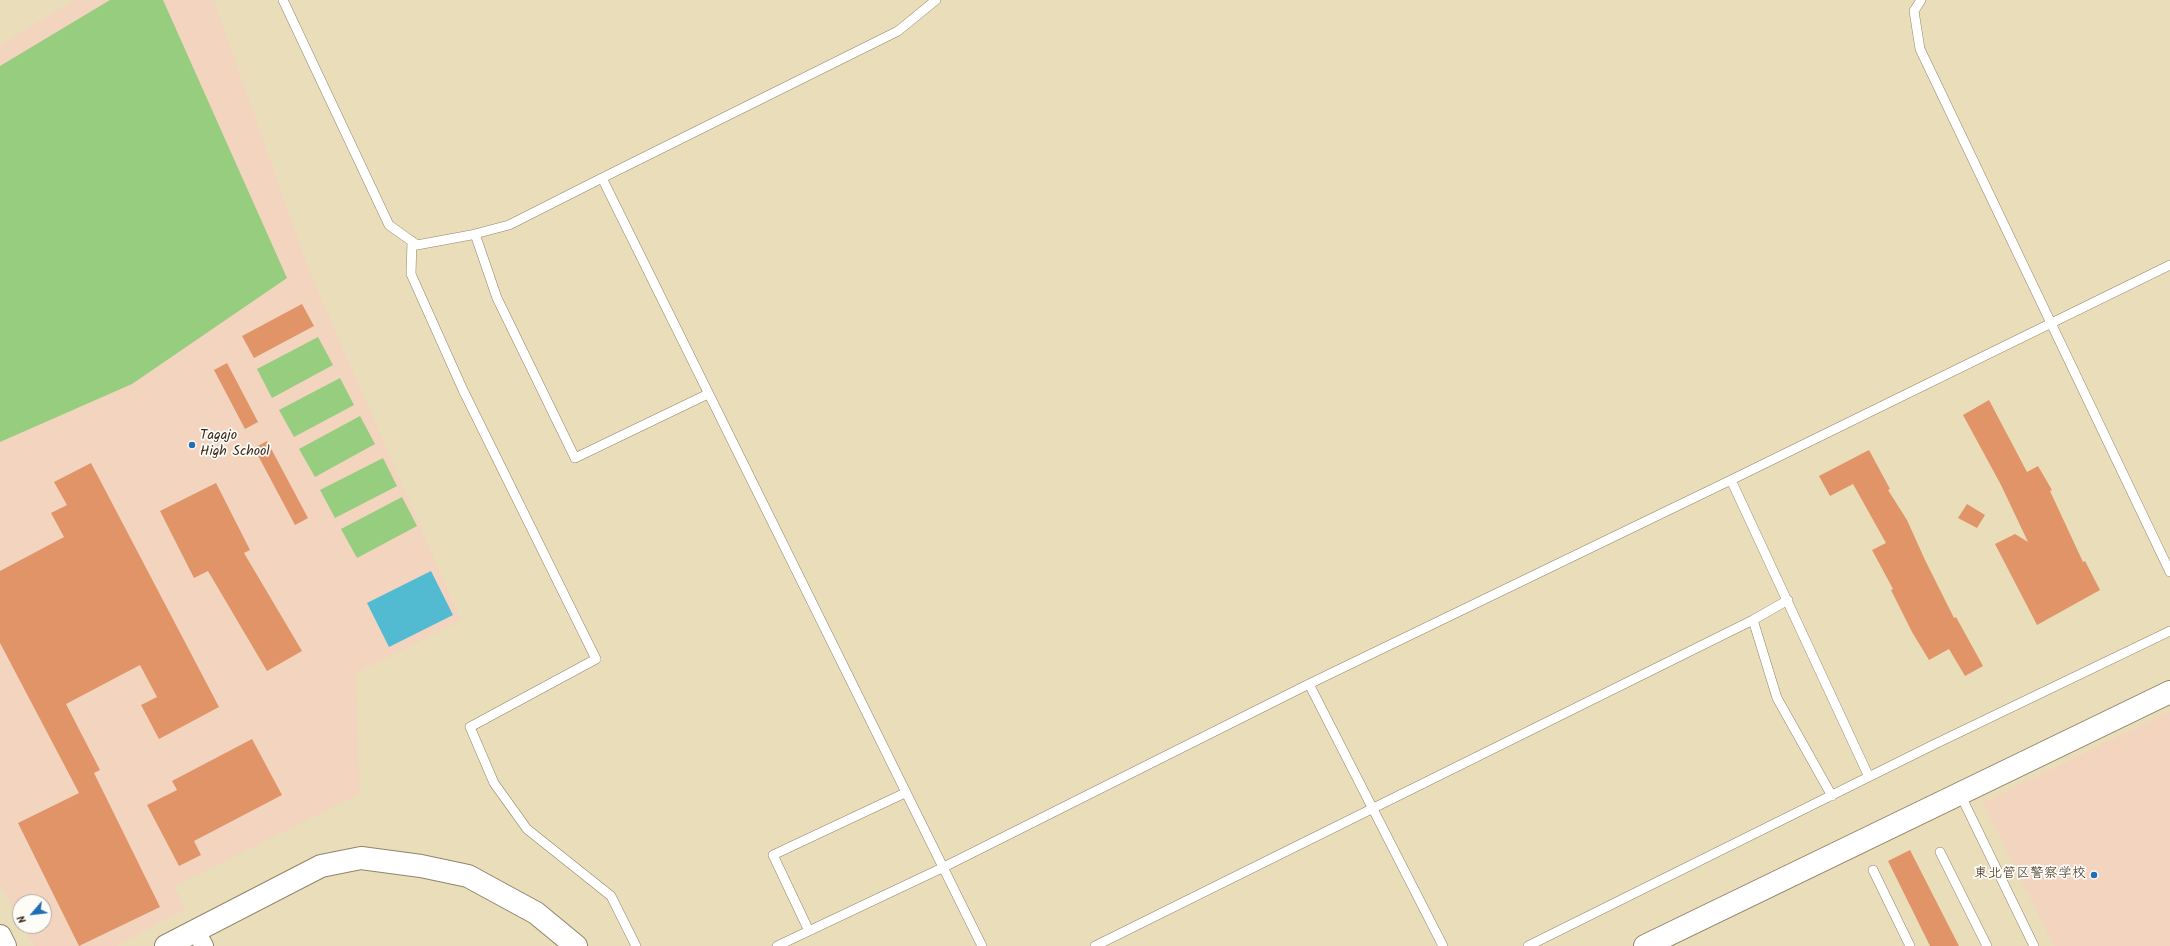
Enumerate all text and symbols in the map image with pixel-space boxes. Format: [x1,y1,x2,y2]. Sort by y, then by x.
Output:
place label: Tagajo High School [200,429,270,462]
marker: Tagajo High School [187,440,197,450]
place label: 東北管区警察学校 [1974,867,2086,883]
marker: 東北管区警察学校 [2089,870,2099,880]
north arrow [12,894,52,934]
text: N [13,912,32,926]

